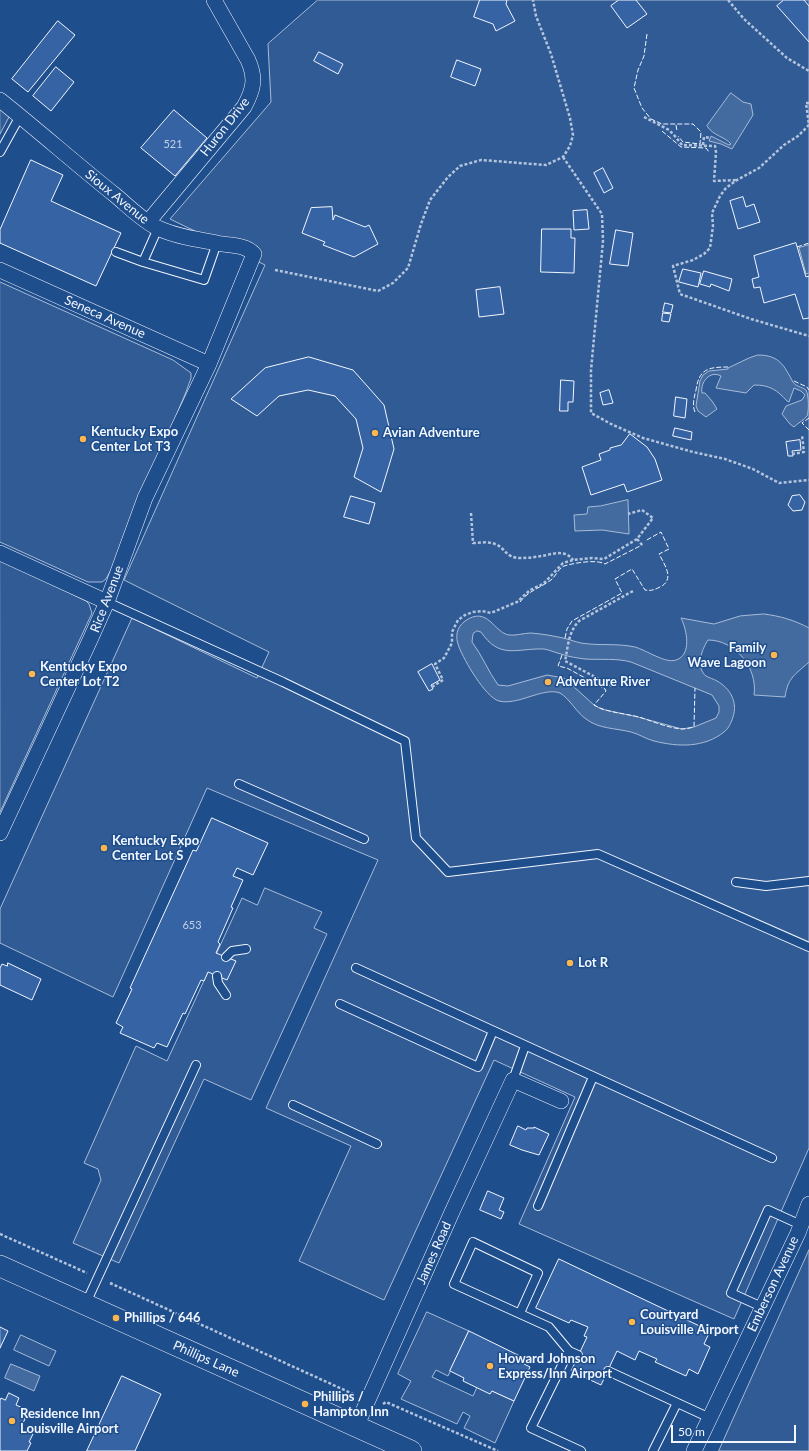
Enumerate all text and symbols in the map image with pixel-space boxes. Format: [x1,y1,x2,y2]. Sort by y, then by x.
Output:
street label: Huron Drive [197,94,253,160]
house number: 521 [163,137,183,151]
street label: Sioux Avenue [82,167,152,227]
street label: Seneca Avenue [62,292,148,342]
place label: Kentucky Expo Center Lot T3 [91,424,178,455]
place label: Avian Adventure [383,425,480,441]
marker: Avian Adventure [370,428,380,438]
marker: Kentucky Expo Center Lot T3 [78,434,88,444]
street label: Rice Avenue [87,563,127,635]
place label: Family Wave Lagoon [688,640,766,671]
marker: Family Wave Lagoon [769,650,779,660]
place label: Kentucky Expo Center Lot T2 [40,659,127,690]
marker: Kentucky Expo Center Lot T2 [27,669,37,679]
place label: Adventure River [556,674,650,690]
marker: Adventure River [543,677,553,687]
place label: Kentucky Expo Center Lot S [112,833,199,864]
marker: Kentucky Expo Center Lot S [99,843,109,853]
house number: 653 [182,918,202,932]
place label: Lot R [578,955,608,971]
marker: Lot R [565,958,575,968]
street label: James Road [413,1219,455,1287]
street label: Emberson Avenue [744,1234,802,1334]
place label: Courtyard Louisville Airport [640,1307,739,1338]
place label: Phillips / 646 [124,1310,201,1326]
marker: Phillips / 646 [111,1313,121,1323]
marker: Courtyard Louisville Airport [627,1317,637,1327]
street label: Phillips Lane [170,1337,242,1381]
place label: Howard Johnson Express/Inn Airport [498,1351,612,1382]
marker: Howard Johnson Express/Inn Airport [485,1361,495,1371]
place label: Phillips / Hampton Inn [313,1389,389,1420]
marker: Phillips / Hampton Inn [300,1399,310,1409]
place label: Residence Inn Louisville Airport [20,1406,119,1437]
marker: Residence Inn Louisville Airport [7,1416,17,1426]
scale bar [673,1417,798,1443]
text: 50 m [678,1424,705,1439]

